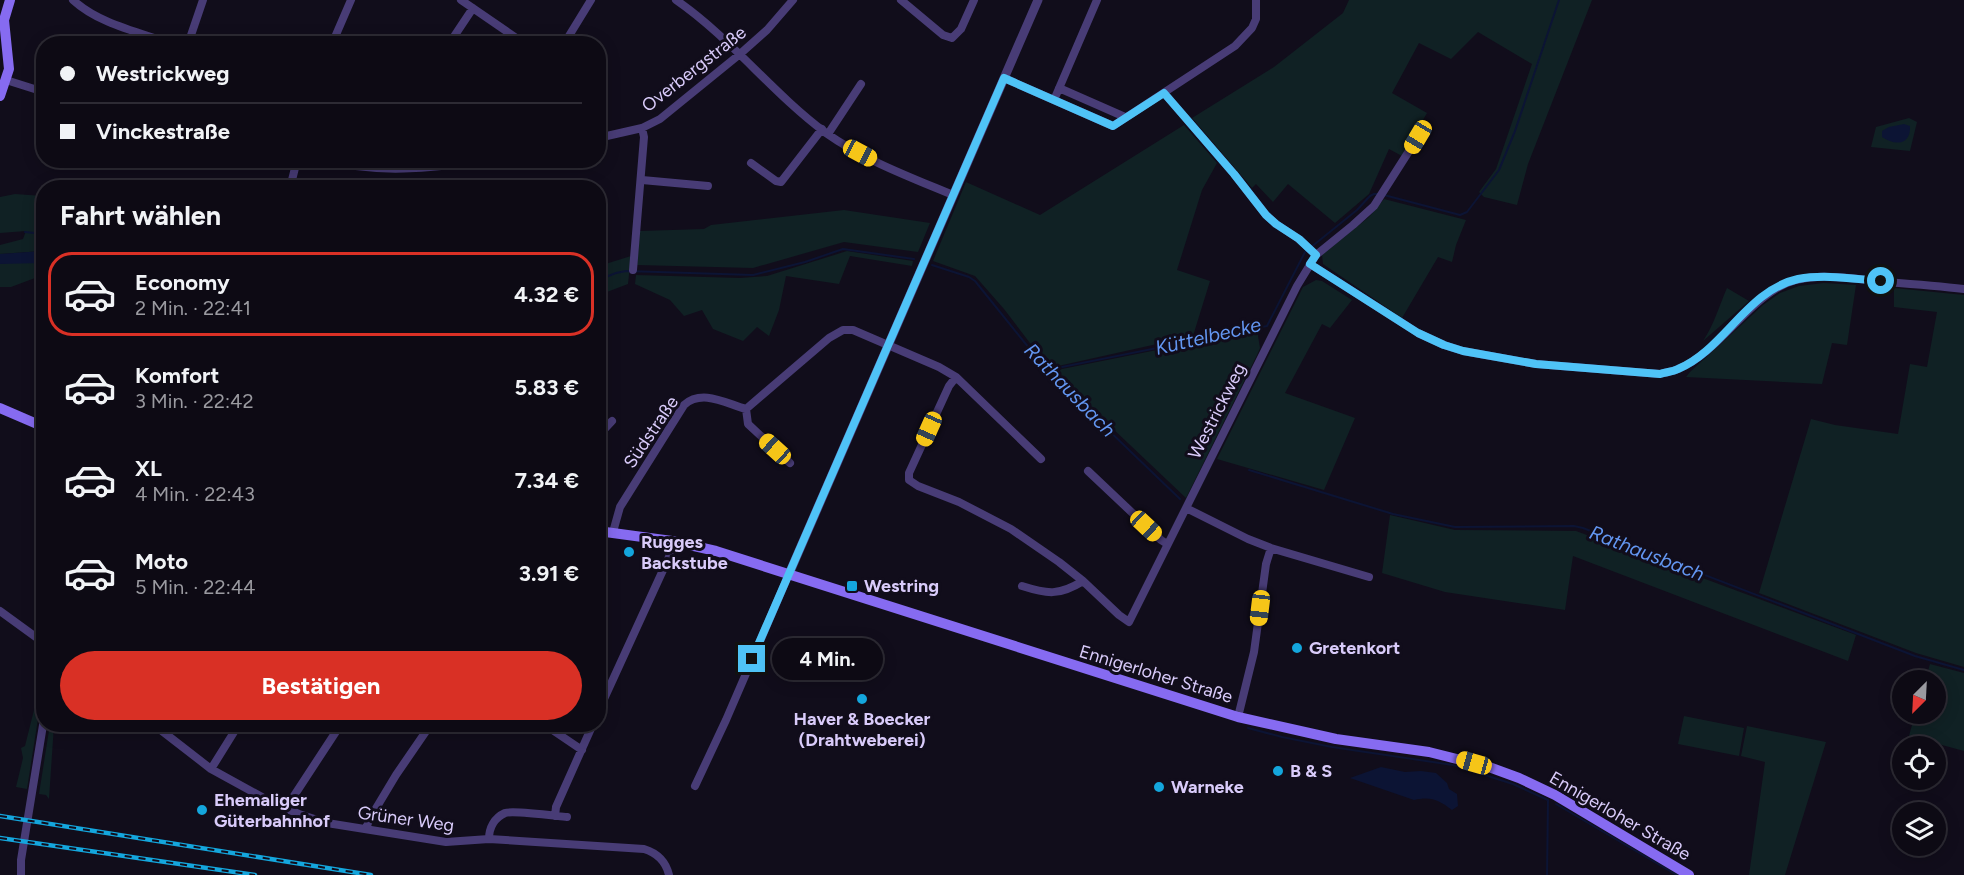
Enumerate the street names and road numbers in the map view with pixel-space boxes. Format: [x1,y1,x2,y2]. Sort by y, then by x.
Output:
street label: Overbergstraße [637,21,751,117]
street label: Westrickweg [1183,359,1251,463]
street label: Südstraße [619,392,683,472]
street label: Ennigerloher Straße [1077,640,1236,708]
street label: Ennigerloher Straße [1546,767,1695,865]
street label: Grüner Weg [356,801,456,837]

